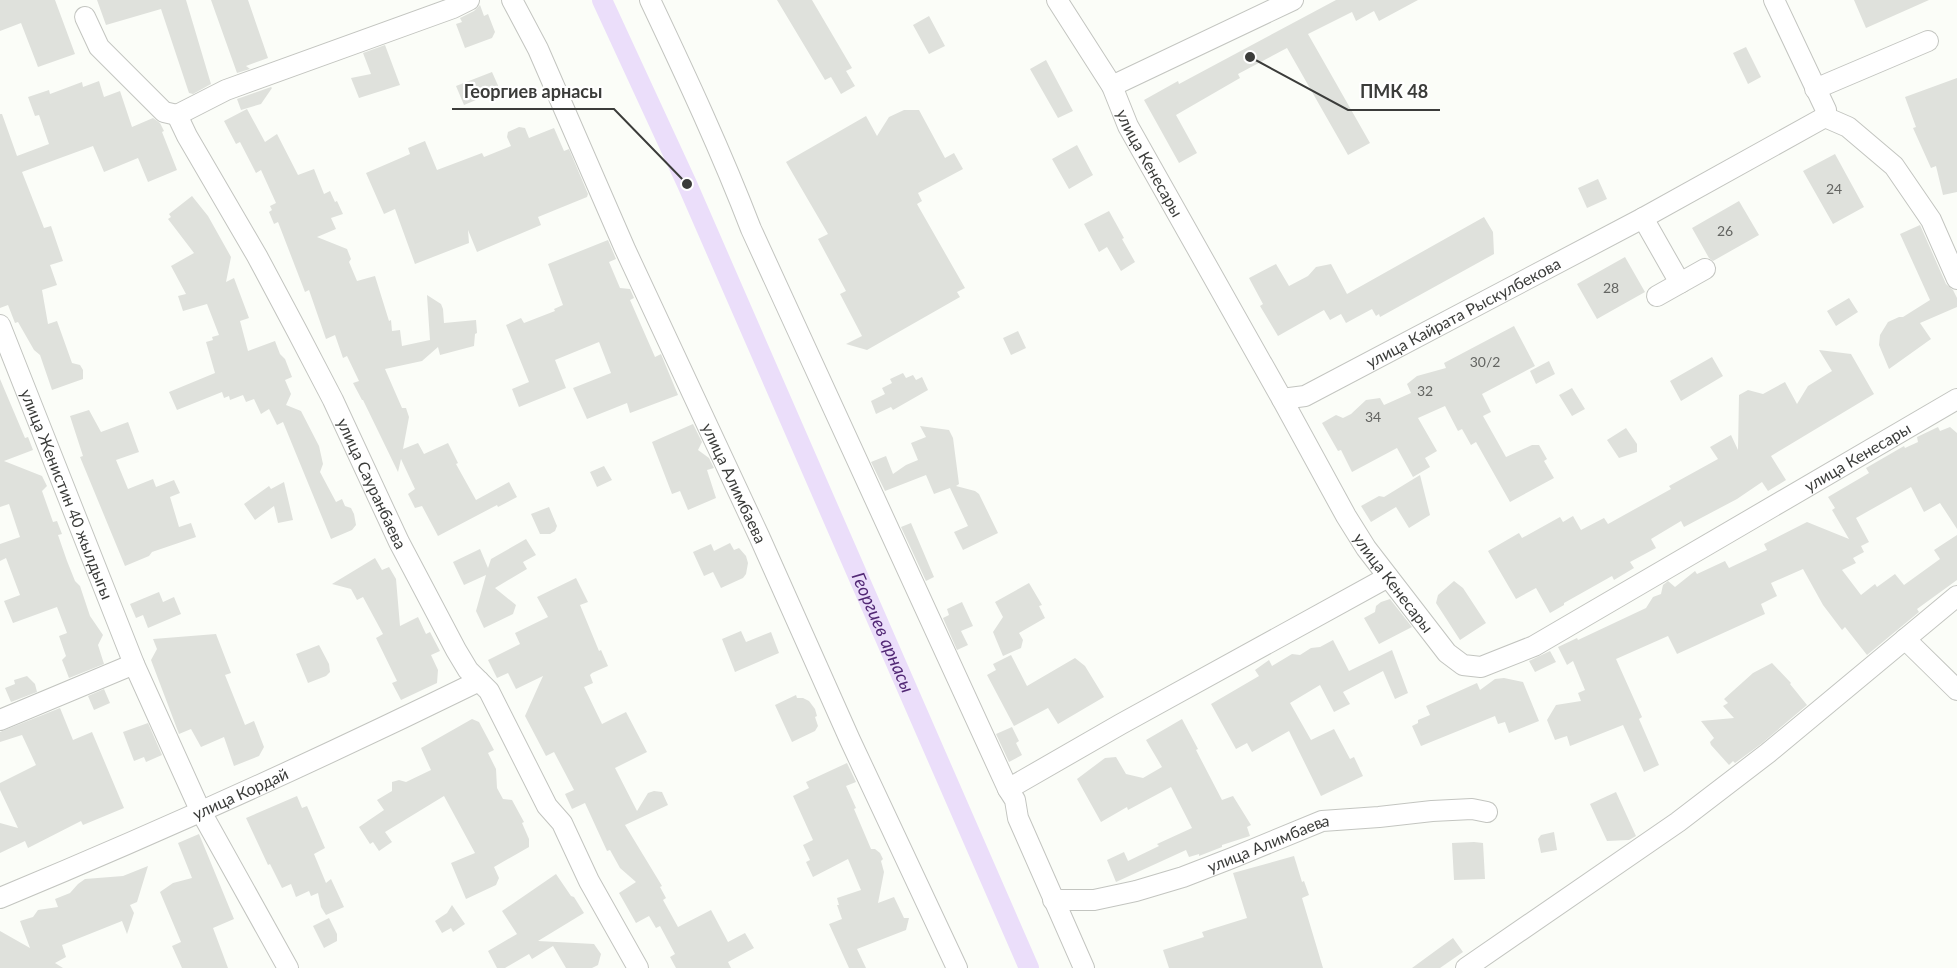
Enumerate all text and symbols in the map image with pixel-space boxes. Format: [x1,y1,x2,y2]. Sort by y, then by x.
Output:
callout: Георгиев арнасы [452,73,614,109]
callout: ПМК 48 [1348,74,1440,110]
text: Георгиев арнасы [464,80,602,102]
text: ПМК 48 [1360,80,1428,102]
street label: улица Кенесары [1113,106,1187,220]
house number: 24 [1826,180,1842,197]
house number: 26 [1717,222,1733,239]
street label: улица Кайрата Рыскулбекова [1363,253,1563,371]
house number: 28 [1603,279,1619,296]
house number: 30/2 [1470,353,1500,370]
house number: 32 [1417,382,1433,399]
street label: улица Женистин 40 жылдыгы [17,386,117,602]
house number: 34 [1365,408,1381,425]
street label: улица Сауранбаева [334,415,411,552]
street label: улица Кенесары [1801,418,1914,495]
street label: улица Алимбаева [699,420,771,546]
street label: улица Кенесары [1350,529,1438,636]
water label: Георгиев арнасы [848,568,919,696]
street label: улица Кордай [189,763,291,823]
street label: улица Алимбаева [1204,811,1330,876]

